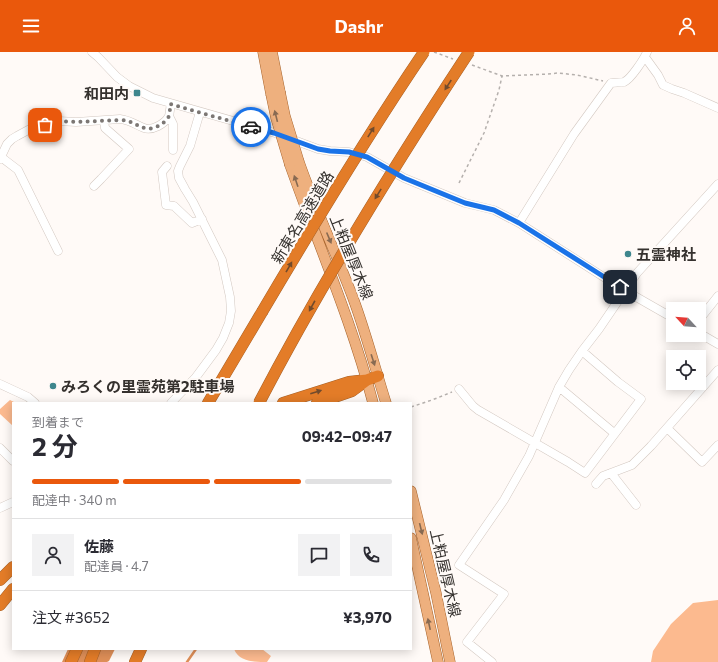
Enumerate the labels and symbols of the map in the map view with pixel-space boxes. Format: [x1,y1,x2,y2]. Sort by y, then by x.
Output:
one-way arrow [444,79,452,90]
place label: 和田内 [84,84,129,102]
marker: 和田内 [132,88,142,98]
courier [231,107,271,147]
pin [28,108,62,142]
one-way arrow [273,110,279,122]
one-way arrow [368,126,375,138]
street label: 新東名高速道路 [267,167,337,267]
one-way arrow [293,175,299,187]
one-way arrow [375,188,382,200]
street label: 上粕屋厚木線 [327,212,377,302]
one-way arrow [326,232,332,244]
place label: 五霊神社 [636,245,696,263]
marker: 五霊神社 [623,249,633,259]
one-way arrow [286,261,293,272]
pin [603,270,637,304]
one-way arrow [309,300,315,312]
north arrow [666,302,706,342]
one-way arrow [370,354,376,366]
place label: みろくの里霊苑第2駐車場 [61,377,235,395]
marker: みろくの里霊苑第2駐車場 [48,381,58,391]
one-way arrow [310,389,322,395]
one-way arrow [418,522,424,535]
street label: 上粕屋厚木線 [427,527,465,619]
one-way arrow [426,618,432,630]

